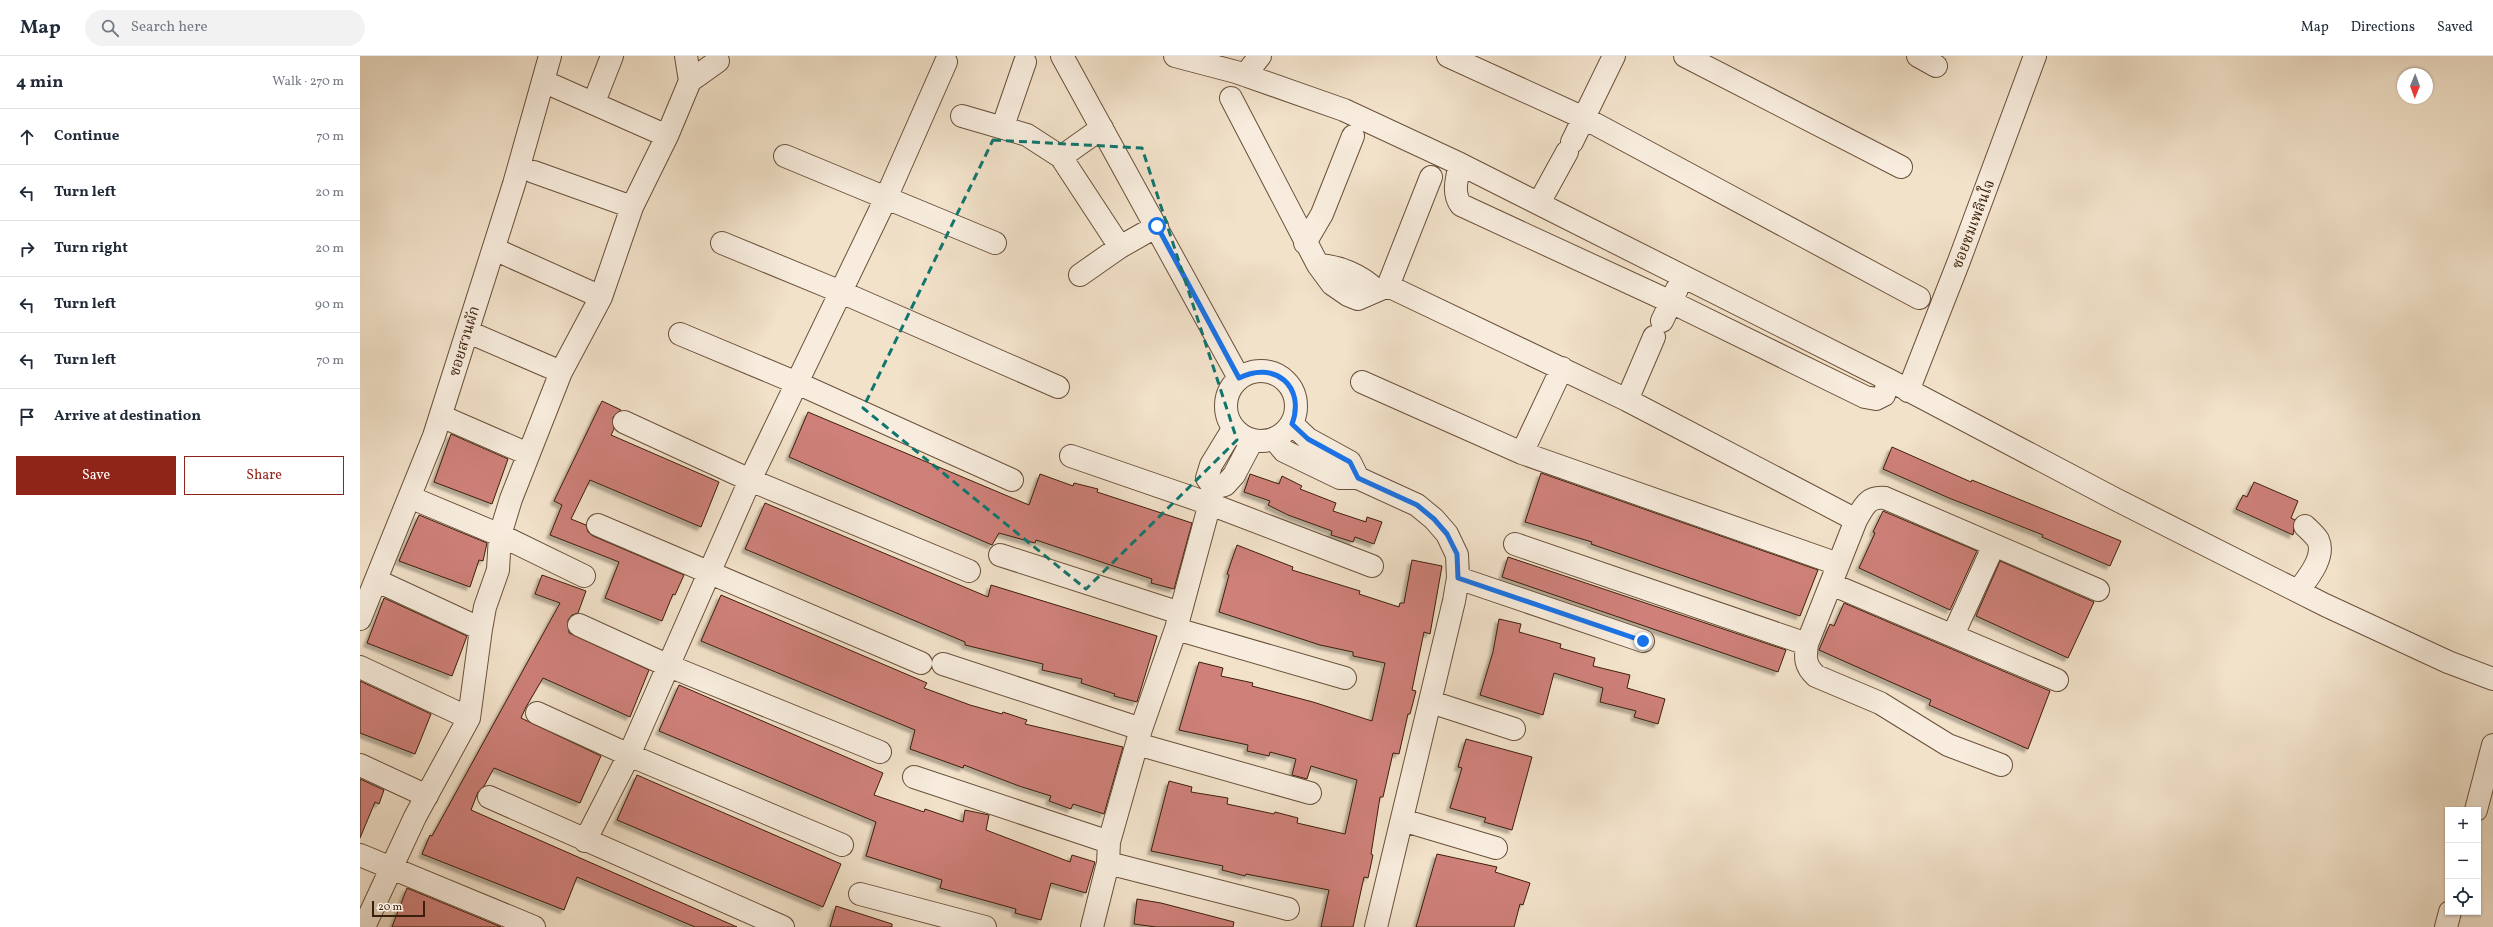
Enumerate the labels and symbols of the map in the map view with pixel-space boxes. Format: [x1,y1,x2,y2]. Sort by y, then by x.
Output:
north arrow [2397,68,2433,104]
street label: ซอยชมเพลินใจ [1946,176,2001,272]
route start [1148,217,1166,235]
street label: ซอยสวนผัก [445,304,486,379]
route end [1634,632,1652,650]
scale bar [372,899,425,918]

